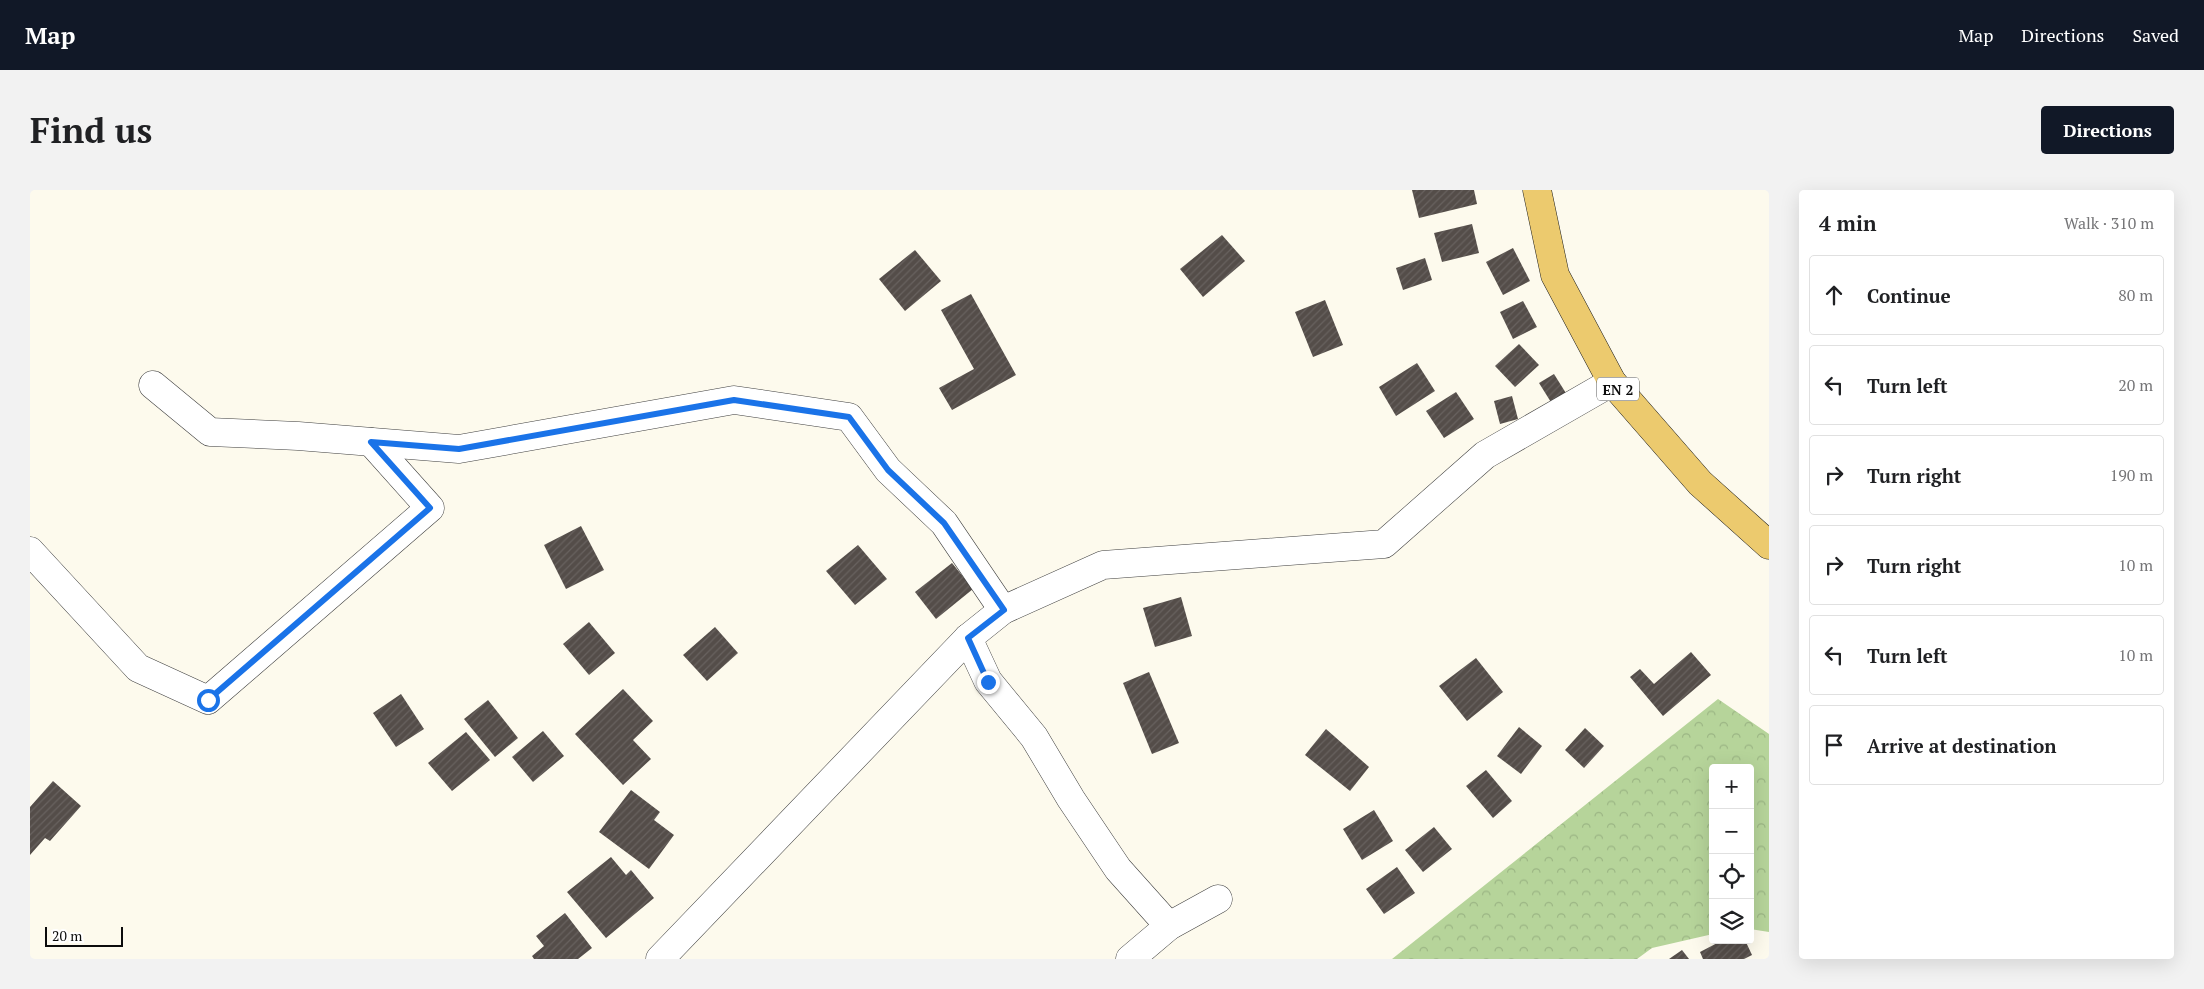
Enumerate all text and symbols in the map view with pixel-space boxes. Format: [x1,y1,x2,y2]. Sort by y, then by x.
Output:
text: Map [25,19,75,51]
text: Map [1958,23,1993,47]
text: Directions [2021,23,2104,47]
text: Saved [2132,23,2179,47]
button: Directions [2041,106,2174,154]
text: Find us [30,107,152,153]
text: 4 min [1819,209,1876,237]
text: Walk · 310 m [2064,212,2154,234]
icon: ahead [1820,281,1848,309]
text: Continue [1867,283,1951,308]
text: 80 m [2118,284,2153,306]
icon: left [1820,371,1848,399]
text: Turn left [1867,373,1948,398]
text: 20 m [2118,374,2153,396]
road number: EN 2 [1597,378,1639,400]
icon: right [1820,461,1848,489]
text: Turn right [1867,463,1961,488]
text: 190 m [2110,464,2153,486]
icon: right [1820,551,1848,579]
text: Turn right [1867,553,1961,578]
text: 10 m [2118,554,2153,576]
icon: left [1820,641,1848,669]
text: Turn left [1867,643,1948,668]
text: 10 m [2118,644,2153,666]
route end [977,671,1000,694]
route start [197,689,220,712]
icon: arrive [1820,731,1848,759]
text: Arrive at destination [1867,733,2056,758]
map controls [1709,764,1754,944]
button: + [1709,764,1754,809]
button: − [1709,809,1754,854]
button: locate [1709,854,1754,899]
button: layers [1709,899,1754,944]
scale bar [45,924,122,947]
text: 20 m [52,926,82,945]

